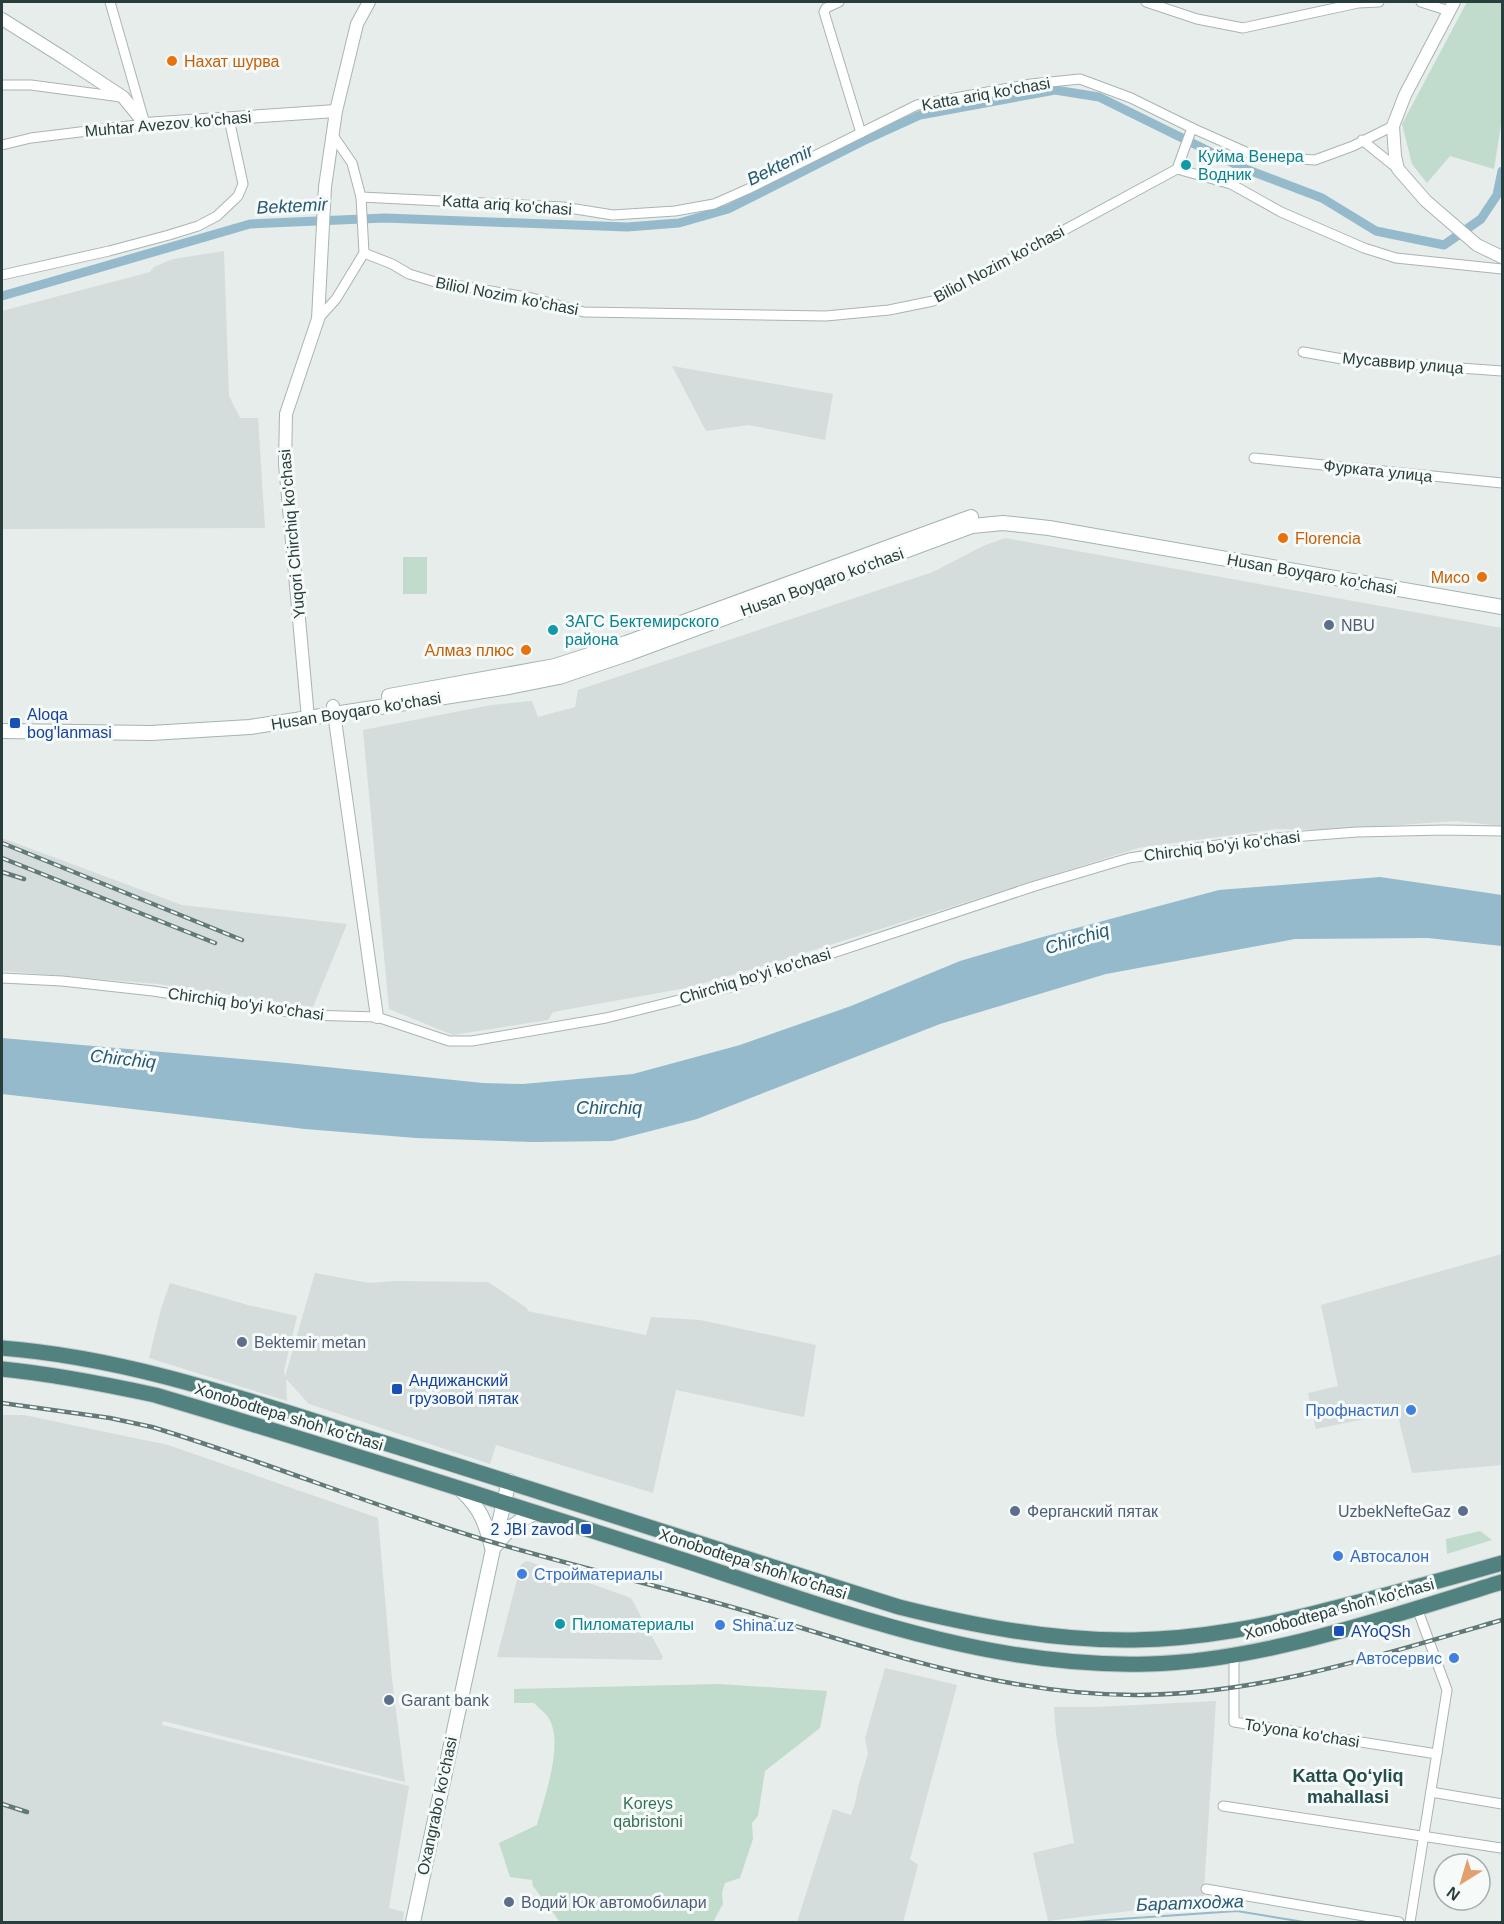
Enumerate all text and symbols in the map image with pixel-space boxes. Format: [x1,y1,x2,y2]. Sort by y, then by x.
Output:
place label: Нахат шурва [184,53,279,70]
marker: Нахат шурва [165,54,179,68]
street label: Katta ariq ko'chasi [920,74,1052,114]
street label: Muhtar Avezov ko'chasi [84,108,252,140]
water label: Bektemir [744,140,817,190]
place label: Куйма Венера Водник [1198,148,1304,183]
marker: Куйма Венера Водник [1179,158,1193,172]
street label: Katta ariq ko'chasi [441,192,573,218]
water label: Bektemir [256,194,329,218]
street label: Biliol Nozim ko'chasi [931,222,1067,306]
street label: Biliol Nozim ko'chasi [434,274,580,318]
street label: Мусаввир улица [1342,349,1464,377]
street label: Yuqori Chirchiq ko'chasi [276,448,308,620]
street label: Фурката улица [1323,457,1433,485]
place label: Florencia [1295,530,1361,547]
marker: Florencia [1276,531,1290,545]
street label: Husan Boyqaro ko'chasi [738,545,906,619]
street label: Husan Boyqaro ko'chasi [1226,551,1398,597]
place label: Мисо [1431,569,1470,586]
marker: Мисо [1475,570,1489,584]
place label: ЗАГС Бектемирского района [565,613,719,648]
place label: NBU [1341,617,1375,634]
marker: NBU [1322,618,1336,632]
marker: ЗАГС Бектемирского района [546,623,560,637]
place label: Алмаз плюс [424,642,514,659]
marker: Алмаз плюс [519,643,533,657]
street label: Husan Boyqaro ko'chasi [270,689,442,733]
place label: Aloqa bog'lanmasi [27,706,112,741]
marker: Aloqa bog'lanmasi [8,716,22,730]
street label: Chirchiq bo'yi ko'chasi [1143,828,1301,864]
water label: Chirchiq [1043,920,1111,958]
street label: Chirchiq bo'yi ko'chasi [677,945,833,1007]
street label: Chirchiq bo'yi ko'chasi [167,985,325,1023]
water label: Chirchiq [89,1046,157,1072]
water label: Chirchiq [576,1098,642,1118]
place label: Bektemir metan [254,1334,366,1351]
marker: Bektemir metan [235,1335,249,1349]
place label: Андижанский грузовой пятак [409,1372,520,1407]
street label: Xonobodtepa shoh ko'chasi [193,1380,385,1454]
marker: Андижанский грузовой пятак [390,1382,404,1396]
place label: Профнастил [1305,1402,1399,1419]
marker: Профнастил [1404,1403,1418,1417]
place label: Ферганский пятак [1027,1503,1159,1520]
place label: UzbekNefteGaz [1338,1503,1451,1520]
marker: Ферганский пятак [1008,1504,1022,1518]
marker: UzbekNefteGaz [1456,1504,1470,1518]
place label: 2 JBI zavod [490,1521,574,1538]
marker: 2 JBI zavod [579,1522,593,1536]
street label: Xonobodtepa shoh ko'chasi [657,1526,849,1602]
place label: Автосалон [1350,1548,1429,1565]
marker: Автосалон [1331,1549,1345,1563]
place label: Стройматериалы [534,1566,663,1583]
marker: Стройматериалы [515,1567,529,1581]
street label: Xonobodtepa shoh ko'chasi [1242,1575,1436,1643]
place label: Пиломатериалы [572,1616,694,1633]
marker: Пиломатериалы [553,1617,567,1631]
place label: Shina.uz [732,1617,794,1634]
marker: Shina.uz [713,1618,727,1632]
place label: AYoQSh [1351,1623,1411,1640]
marker: AYoQSh [1332,1624,1346,1638]
place label: Автосервис [1356,1650,1442,1667]
marker: Автосервис [1447,1651,1461,1665]
place label: Garant bank [401,1692,490,1709]
marker: Garant bank [382,1693,396,1707]
street label: To'yona ko'chasi [1243,1715,1361,1751]
street label: Oxangrabo ko'chasi [414,1735,460,1877]
district label: Katta Qoʻyliq mahallasi [1292,1766,1404,1807]
park label: Koreys qabristoni [613,1795,683,1830]
north arrow [1432,1852,1492,1912]
text: N [1444,1883,1463,1904]
water label: Баратходжа [1136,1891,1244,1915]
place label: Водий Юк автомобилари [521,1894,707,1911]
marker: Водий Юк автомобилари [502,1895,516,1909]

